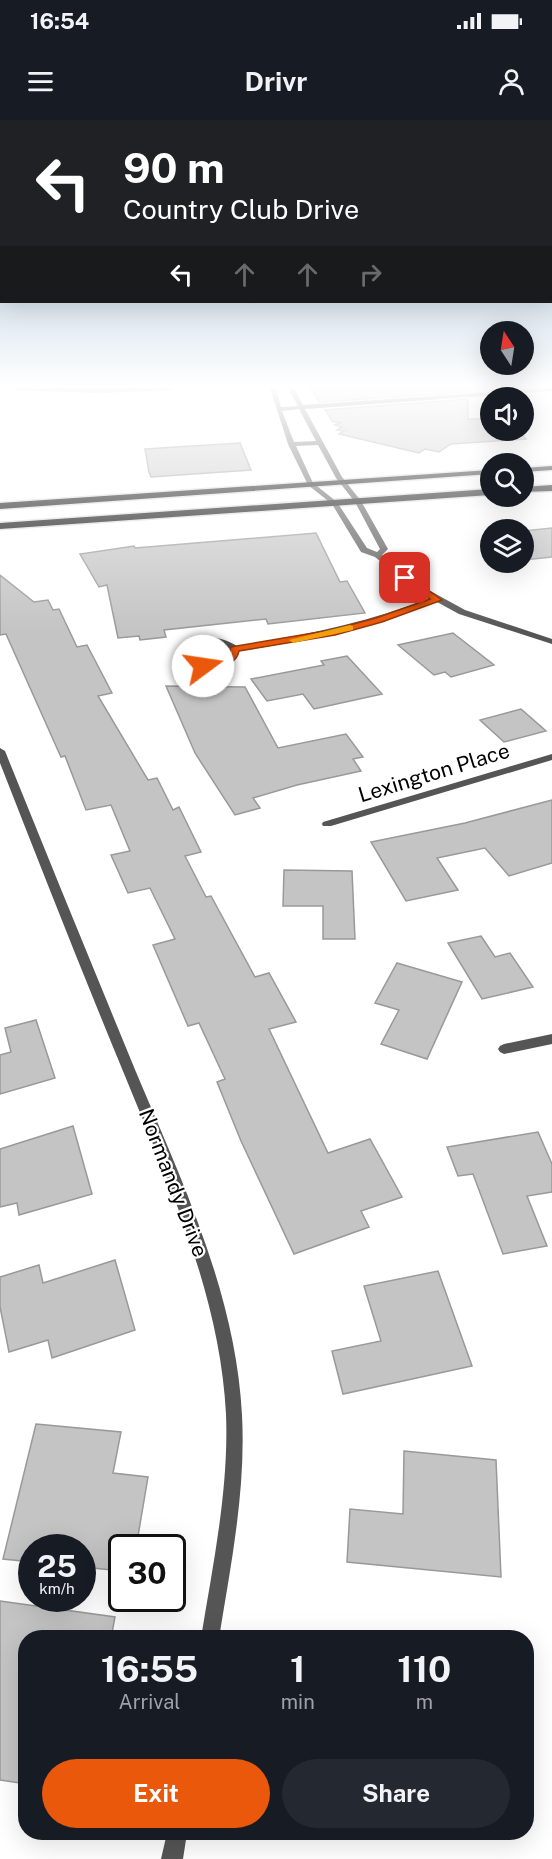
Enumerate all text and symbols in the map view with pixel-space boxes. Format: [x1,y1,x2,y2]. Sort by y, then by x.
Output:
text: 16:54 [30,8,89,34]
icon: menu [24,65,57,98]
text: Drivr [245,65,307,97]
icon: person [495,65,528,98]
text: 90 m [123,143,225,192]
icon: left [24,144,102,222]
text: Country Club Drive [123,193,359,225]
icon: left [165,258,198,291]
icon: ahead [228,258,261,291]
icon: ahead [291,258,324,291]
icon: right [354,258,387,291]
north arrow [480,321,534,375]
map controls [480,321,534,573]
button: sound [480,387,534,441]
button: search [480,453,534,507]
button: layers [480,519,534,573]
pin [379,552,430,603]
icon: arrive [388,561,421,594]
position arrow [171,634,235,698]
street label: Lexington Place [355,738,512,807]
street label: Normandy Drive [134,1105,213,1260]
speed limit sign: 30 [108,1534,186,1612]
text: 25 [37,1548,77,1584]
text: km/h [39,1580,75,1597]
text: 16:55 [101,1648,198,1690]
text: 1 [290,1648,305,1690]
text: 110 [397,1648,451,1690]
text: Arrival [118,1690,180,1714]
text: min [281,1690,315,1714]
text: m [416,1690,433,1714]
button: Exit [42,1759,270,1828]
button: Share [282,1759,510,1828]

